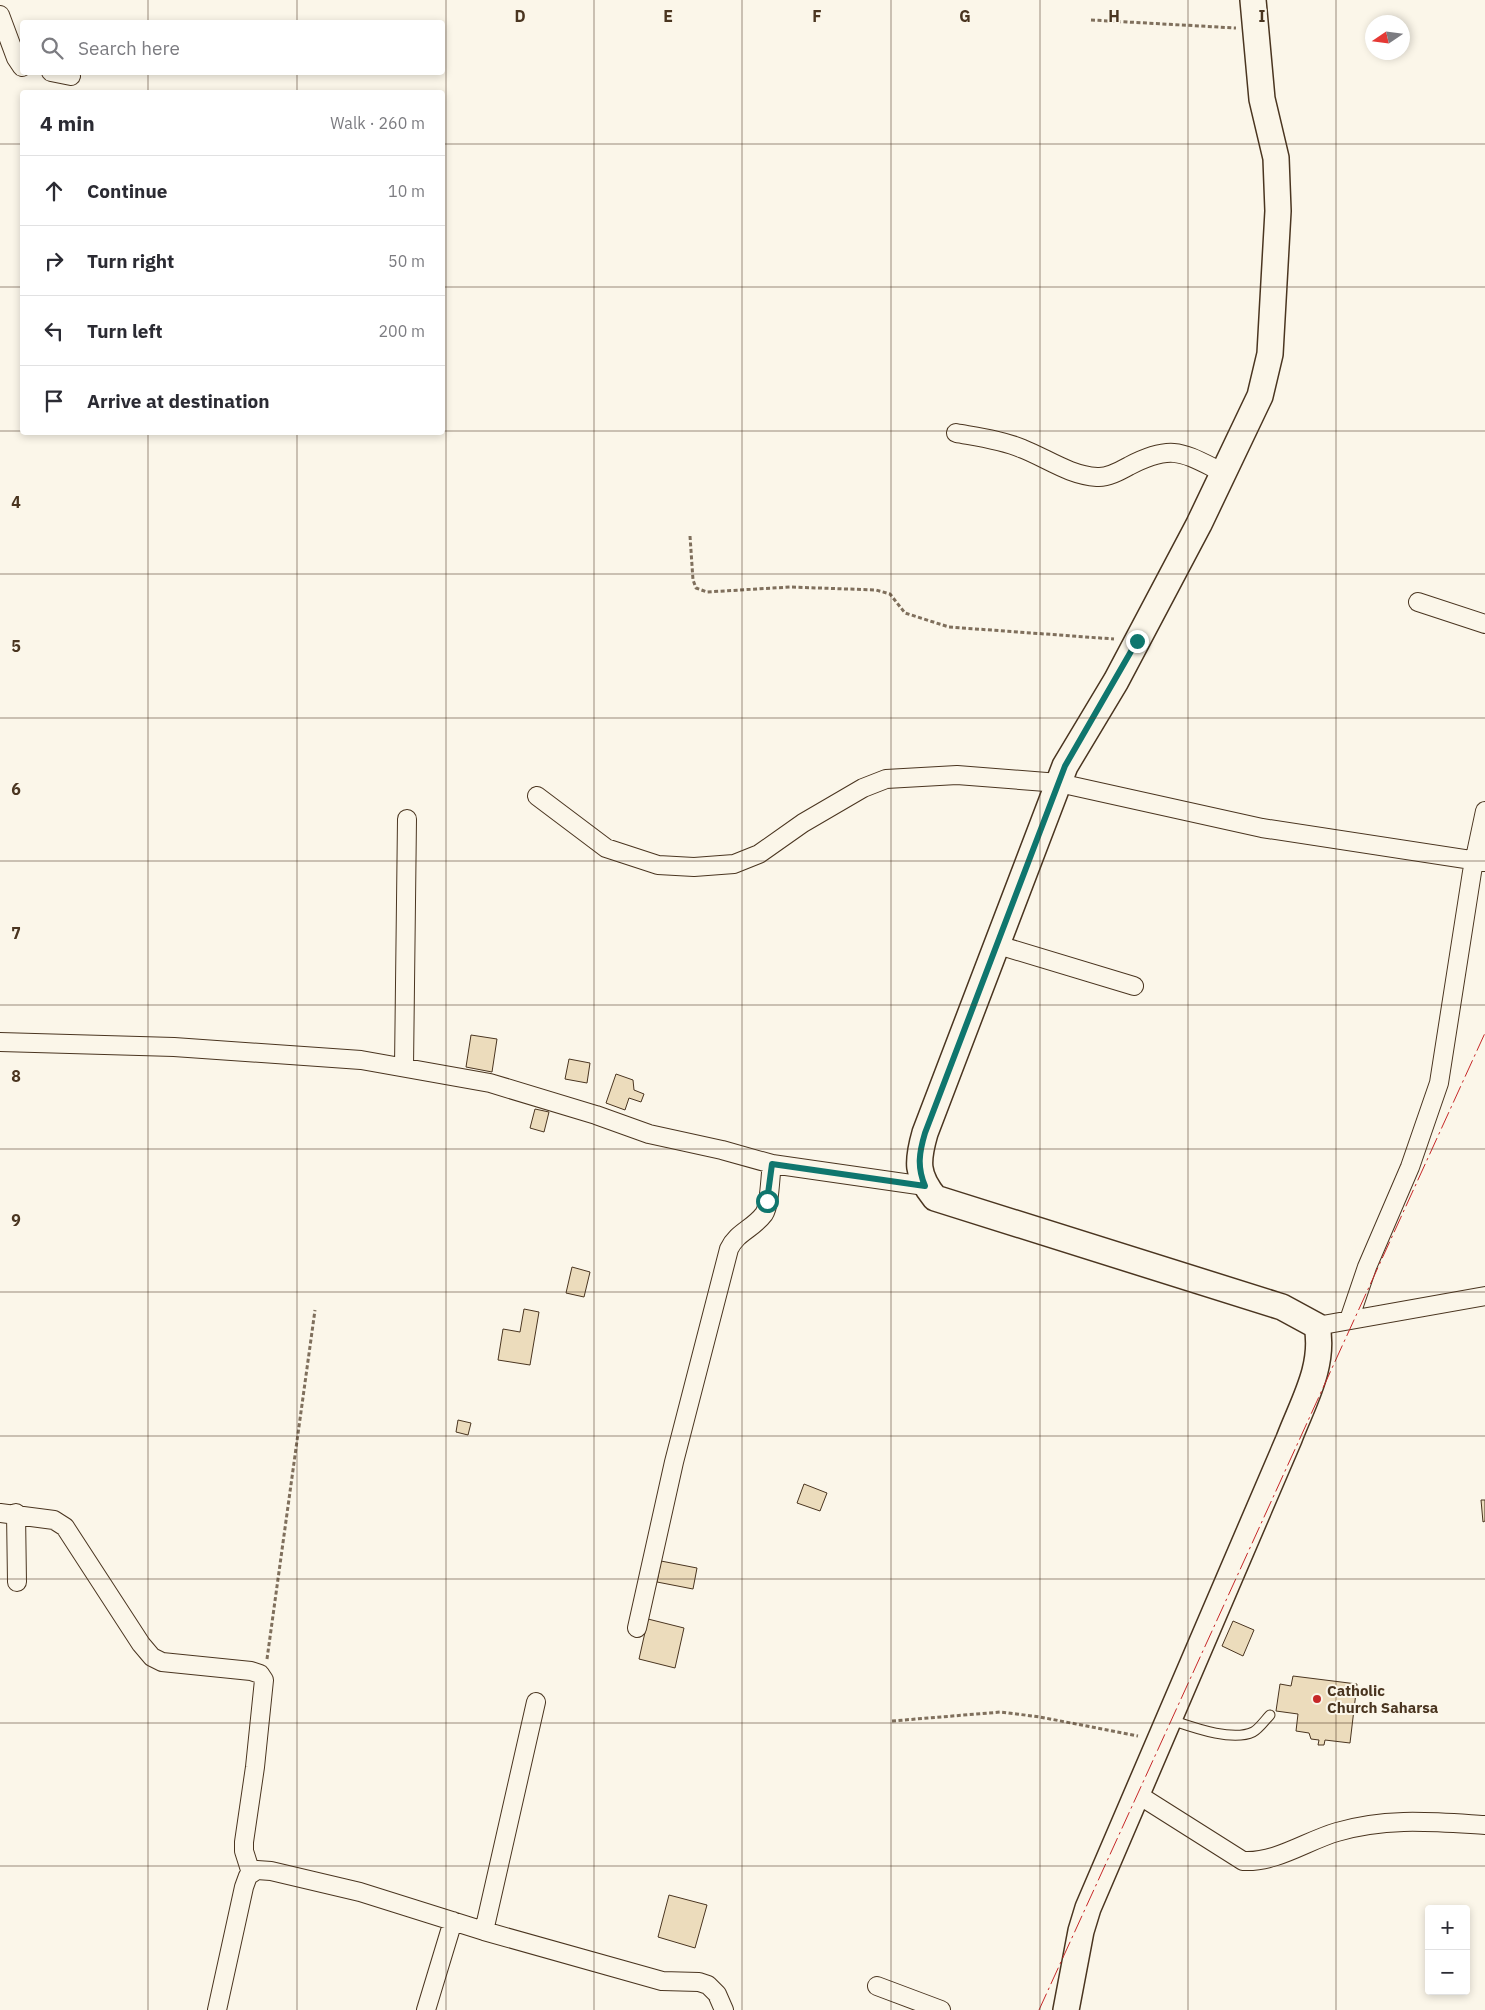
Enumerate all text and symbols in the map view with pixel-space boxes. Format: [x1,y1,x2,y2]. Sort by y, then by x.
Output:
text: D [514,6,526,26]
text: E [663,6,673,26]
text: F [812,6,822,26]
text: G [959,6,971,26]
text: H [1108,6,1120,26]
text: I [1259,6,1266,26]
north arrow [1365,15,1410,60]
search box [20,20,445,75]
icon: search [38,34,66,62]
text: Search here [78,36,180,60]
text: 4 min [40,109,95,137]
text: Walk · 260 m [330,113,425,133]
icon: ahead [40,177,68,205]
text: Continue [87,179,167,203]
text: 10 m [388,181,425,201]
icon: right [40,247,68,275]
text: Turn right [87,249,174,273]
text: 50 m [388,251,425,271]
icon: left [40,317,68,345]
text: Turn left [87,319,163,343]
text: 200 m [378,321,425,341]
icon: arrive [40,387,68,415]
text: Arrive at destination [87,389,270,413]
text: 4 [11,492,21,512]
route end [1126,630,1149,653]
text: 5 [11,636,21,656]
text: 6 [11,779,21,799]
text: 7 [11,923,21,943]
text: 8 [11,1066,21,1086]
route start [756,1190,779,1213]
text: 9 [11,1210,21,1230]
place label: Catholic Church Saharsa [1327,1681,1439,1717]
marker: Catholic Church Saharsa [1311,1693,1323,1705]
map controls [1425,1905,1470,1995]
button: + [1425,1905,1470,1950]
button: − [1425,1950,1470,1995]

